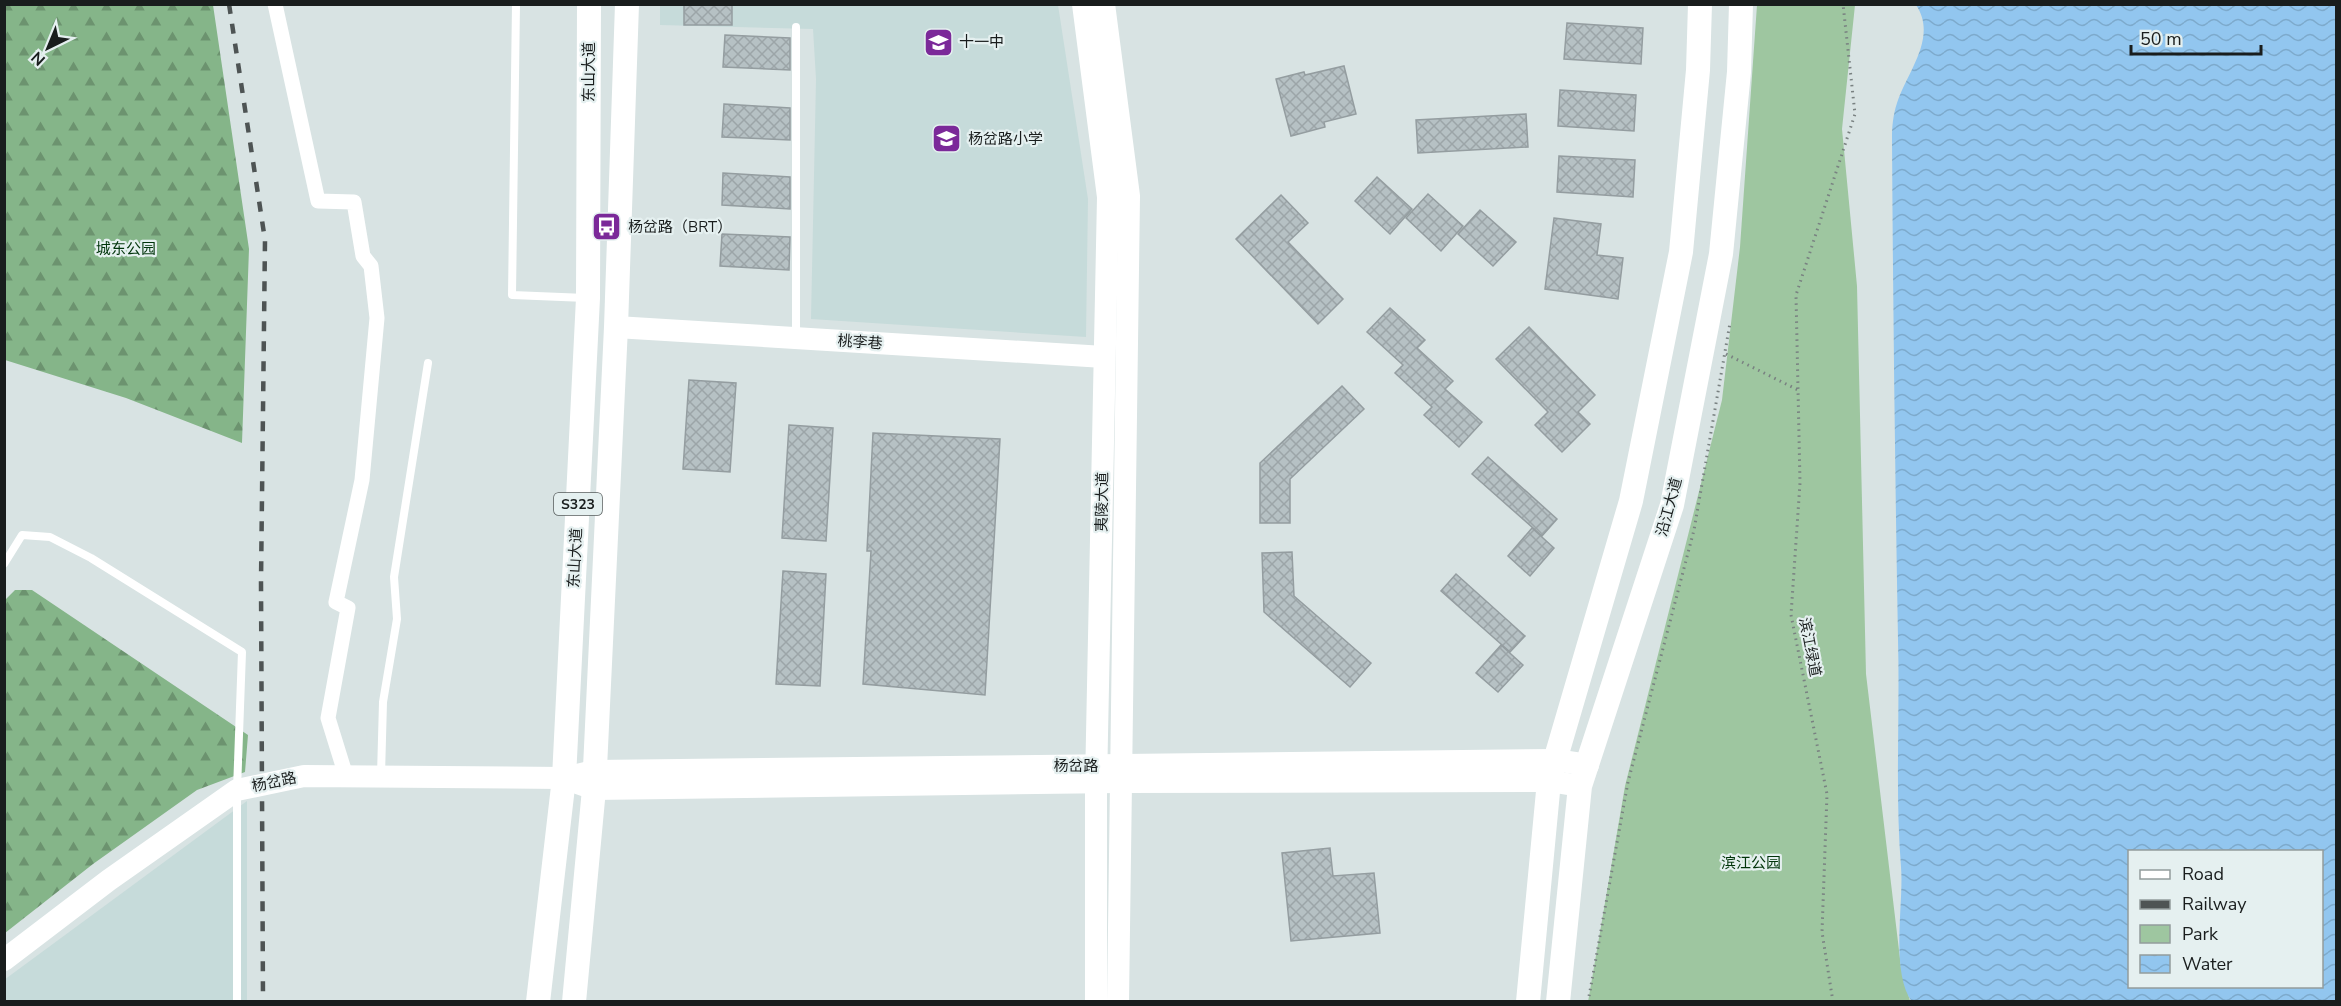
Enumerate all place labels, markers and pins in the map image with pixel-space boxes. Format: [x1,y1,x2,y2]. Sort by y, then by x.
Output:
school or university icon: 十一中 [922,26,954,58]
place label: 十一中 [959,32,1004,52]
school or university icon: 杨岔路小学 [931,123,963,155]
place label: 杨岔路小学 [968,129,1043,149]
bus stop icon: 杨岔路（BRT） [591,211,623,243]
place label: 杨岔路（BRT） [628,217,732,237]

